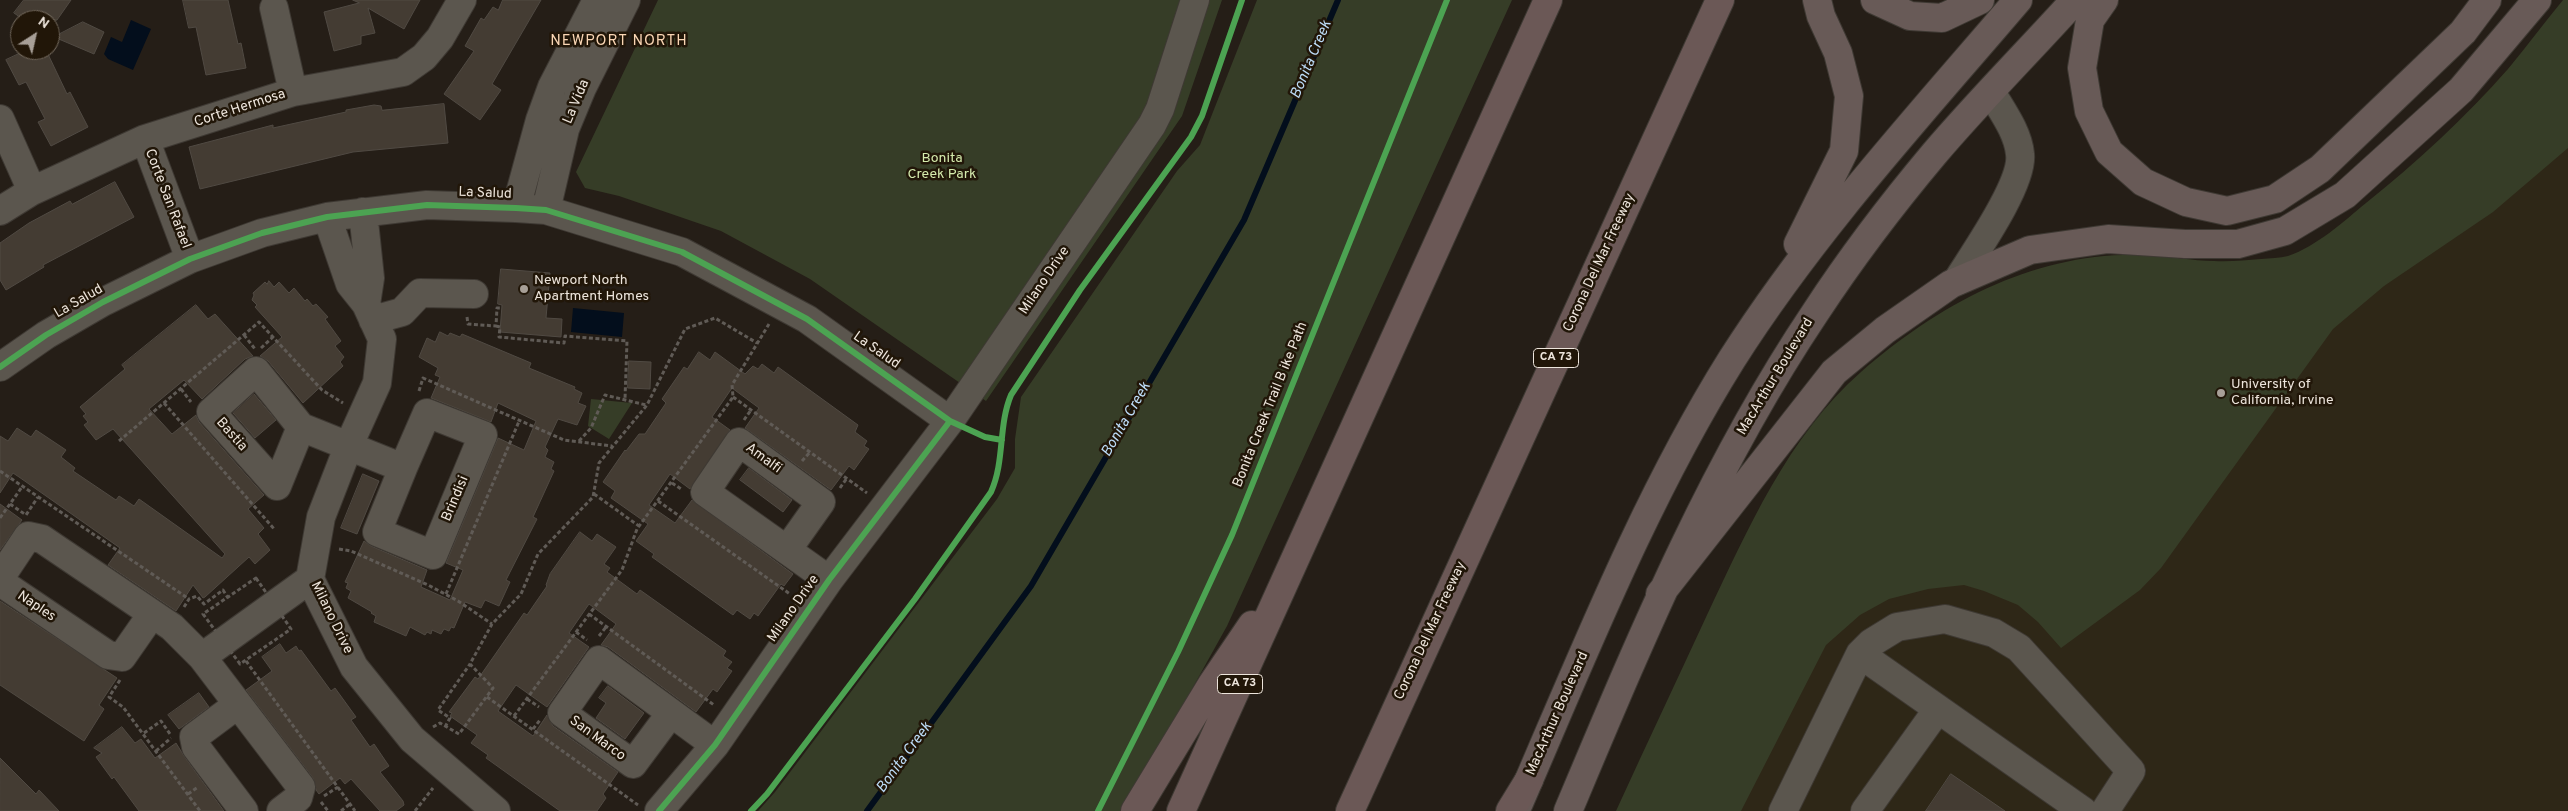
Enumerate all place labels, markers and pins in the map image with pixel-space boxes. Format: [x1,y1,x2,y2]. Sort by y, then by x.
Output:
place label: Newport North Apartment Homes [534,273,649,306]
marker: Newport North Apartment Homes [518,283,530,295]
place label: University of California, Irvine [2231,377,2334,410]
marker: University of California, Irvine [2215,387,2227,399]

